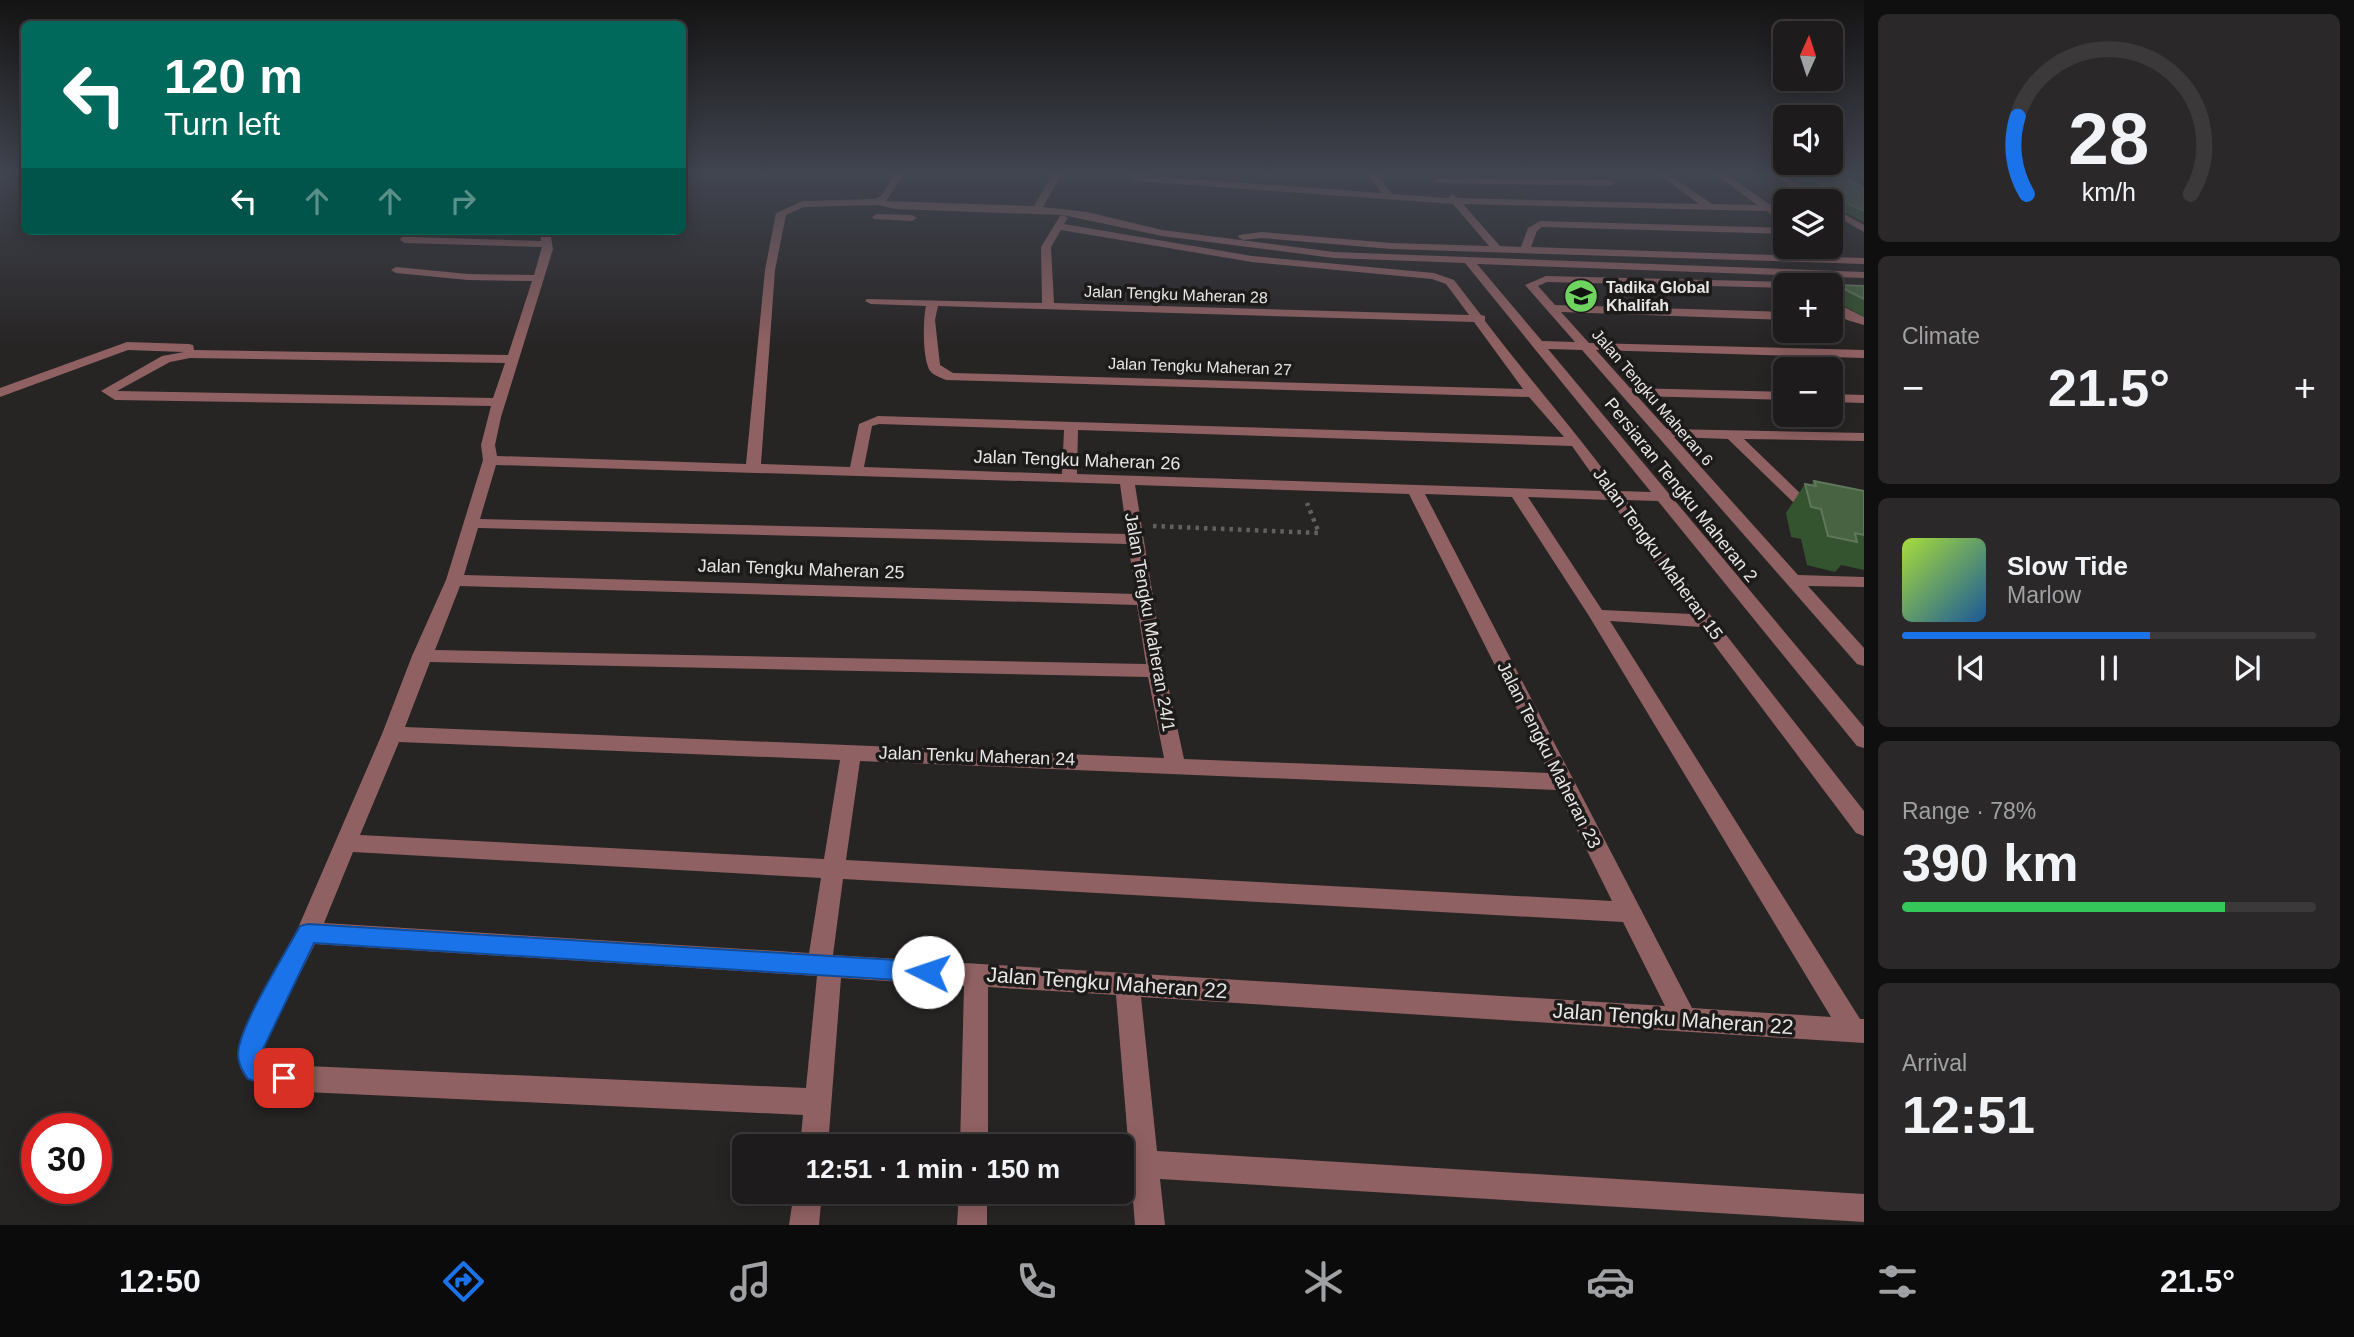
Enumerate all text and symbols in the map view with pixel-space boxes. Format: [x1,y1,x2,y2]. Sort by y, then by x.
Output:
north arrow [1773,21,1843,91]
map controls [1773,21,1843,427]
icon: left [49,49,140,140]
text: 120 m [164,49,303,103]
text: 28 [2069,98,2149,179]
button: sound [1773,105,1843,175]
text: Turn left [164,106,280,142]
text: km/h [2082,178,2136,206]
icon: left [225,182,263,220]
icon: ahead [298,182,336,220]
icon: ahead [371,182,409,220]
icon: right [444,182,482,220]
button: layers [1773,189,1843,259]
button: + [1773,273,1843,343]
school or university icon: Tadika Global Khalifah [1562,277,1600,315]
place label: Tadika Global Khalifah [1606,279,1710,314]
street label: Jalan Tengku Maheran 28 [1084,283,1268,306]
text: Climate [1902,323,1980,349]
street label: Jalan Tengku Maheran 6 [1589,326,1716,469]
street label: Jalan Tengku Maheran 27 [1108,355,1292,378]
button: − [1773,357,1843,427]
text: 21.5° [2048,359,2170,417]
text: − [1902,367,1924,409]
text: + [2294,367,2316,409]
street label: Persiaran Tengku Maheran 2 [1601,394,1761,586]
street label: Jalan Tengku Maheran 26 [973,446,1181,474]
street label: Jalan Tengku Maheran 15 [1589,464,1727,644]
street label: Jalan Tengku Maheran 24/1 [1121,511,1179,733]
text: Slow Tide [2007,551,2128,581]
street label: Jalan Tengku Maheran 25 [697,555,905,583]
text: Marlow [2007,582,2081,608]
icon: previous [1952,649,1990,687]
icon: pause [2090,649,2128,687]
icon: next [2228,649,2266,687]
street label: Jalan Tengku Maheran 23 [1493,658,1605,852]
street label: Jalan Tenku Maheran 24 [878,743,1076,769]
text: Range · 78% [1902,798,2036,824]
text: 390 km [1902,834,2078,892]
position arrow [891,935,965,1009]
street label: Jalan Tengku Maheran 22 [986,963,1228,1002]
street label: Jalan Tengku Maheran 22 [1552,999,1794,1038]
pin [254,1048,314,1108]
text: Arrival [1902,1050,1967,1076]
icon: arrive [265,1059,303,1097]
text: 12:51 [1902,1086,2035,1144]
speed limit sign: 30 [21,1113,112,1204]
text: 12:51 · 1 min · 150 m [806,1154,1060,1184]
icon: directions [439,1257,488,1306]
icon: music [726,1257,775,1306]
icon: phone [1012,1257,1061,1306]
icon: climate [1299,1257,1348,1306]
icon: car [1586,1257,1635,1306]
icon: filters [1873,1257,1922,1306]
text: 12:50 [119,1263,201,1299]
text: 21.5° [2160,1263,2235,1299]

